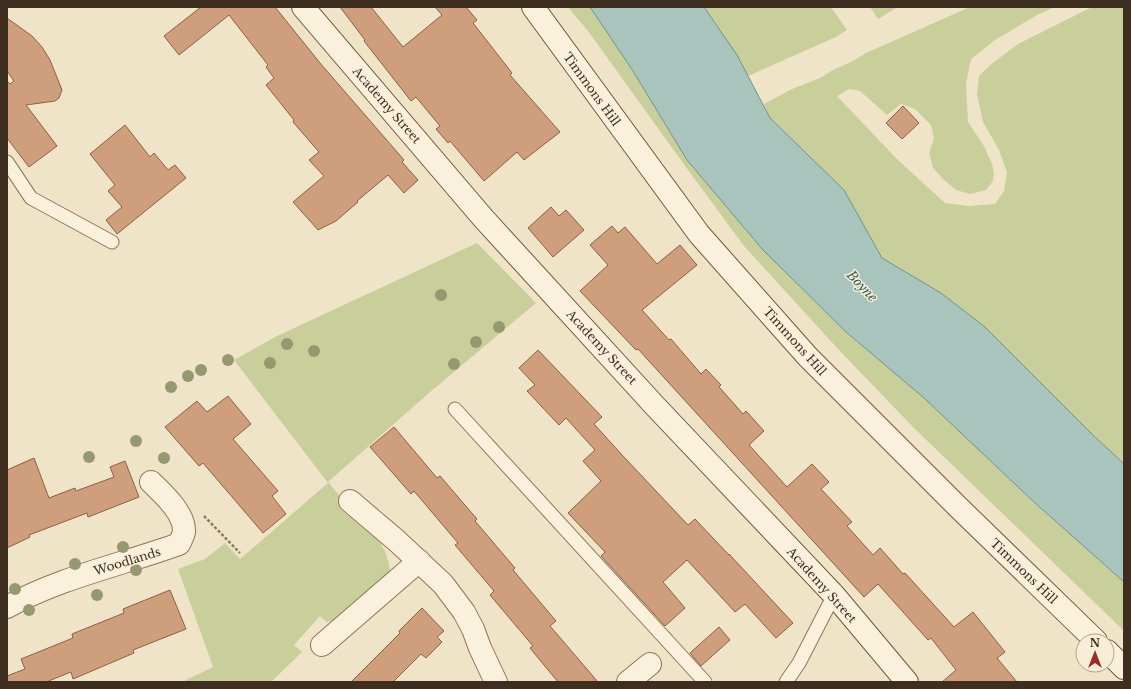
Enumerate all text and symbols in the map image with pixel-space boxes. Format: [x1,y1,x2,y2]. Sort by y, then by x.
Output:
street label: Timmons Hill [560,49,624,129]
street label: Academy Street [349,63,425,147]
water label: Boyne [842,266,881,305]
street label: Timmons Hill [760,304,830,378]
street label: Academy Street [563,306,641,388]
street label: Timmons Hill [987,535,1061,607]
street label: Academy Street [783,543,860,626]
street label: Woodlands [91,544,162,579]
north arrow [1075,633,1115,673]
text: N [1090,636,1101,650]

